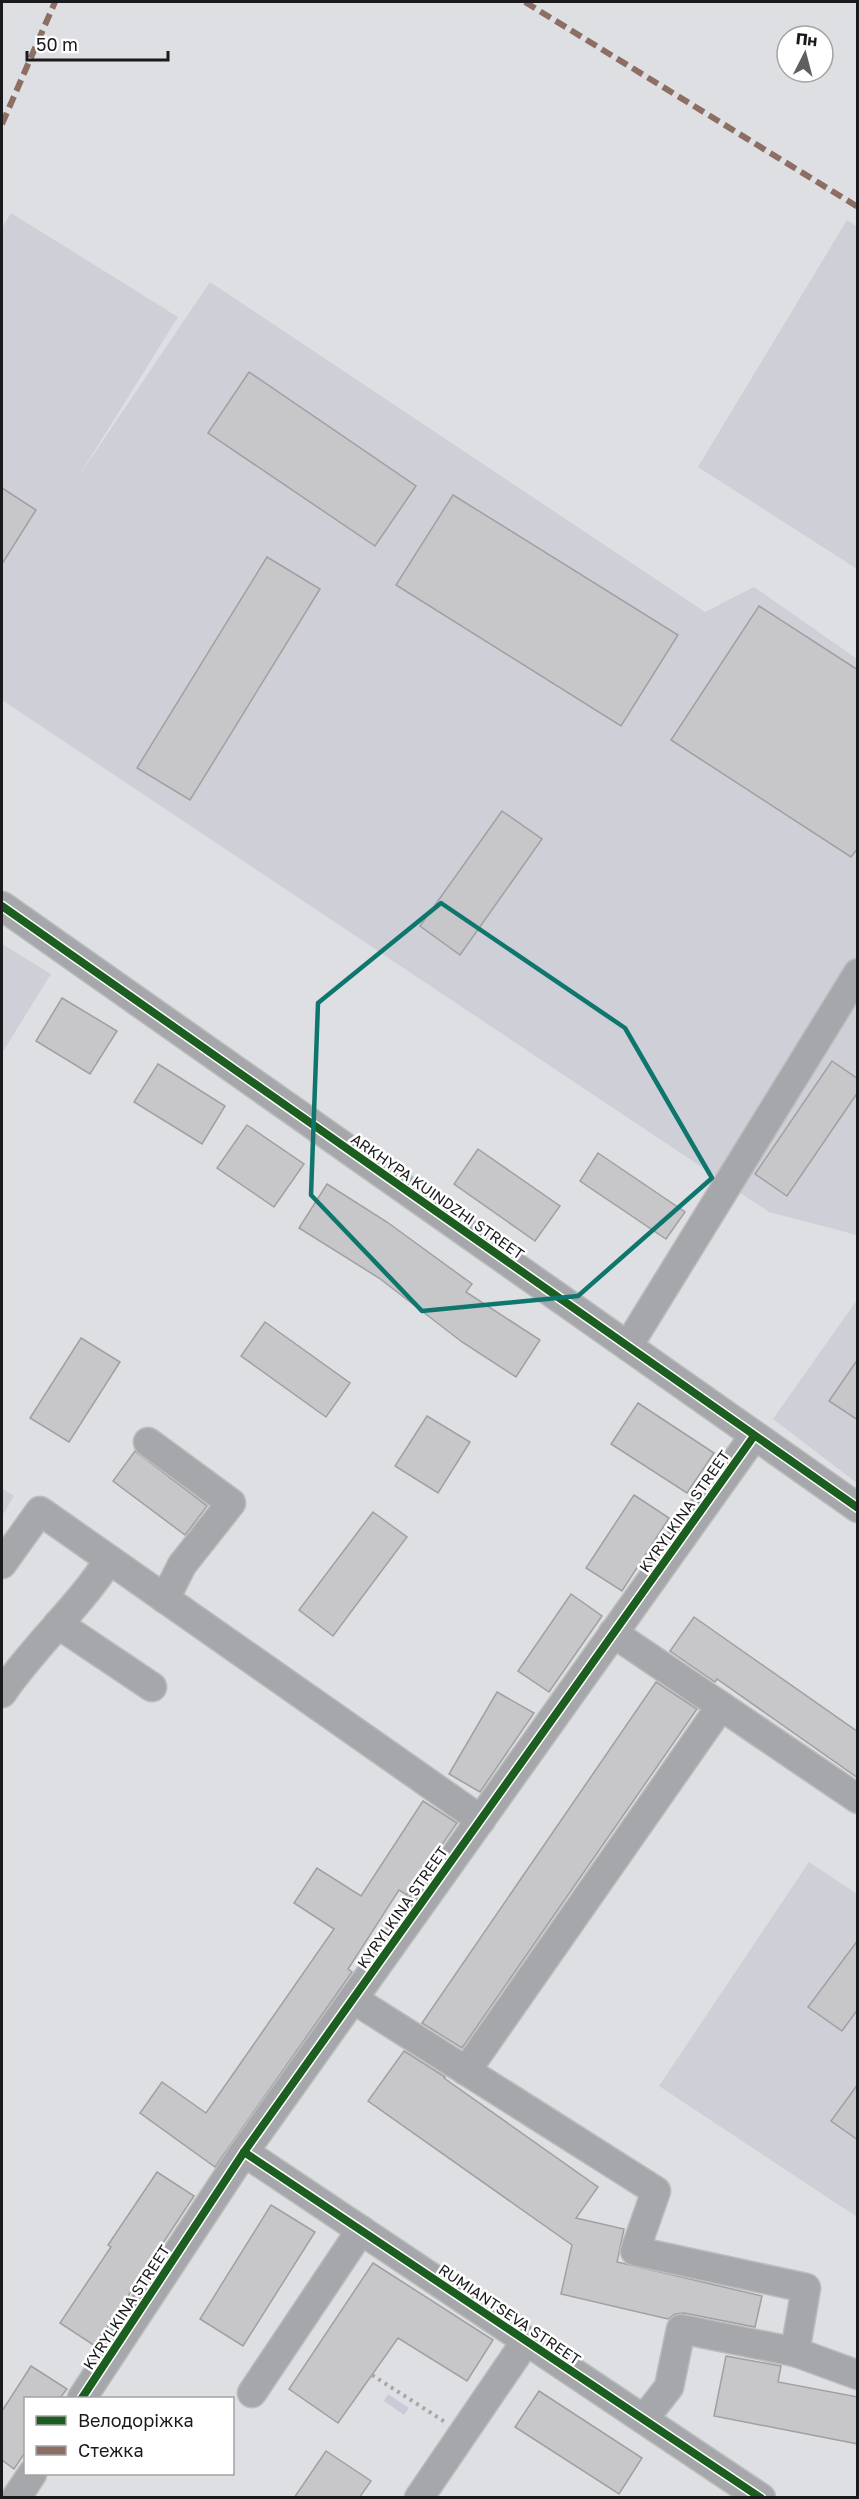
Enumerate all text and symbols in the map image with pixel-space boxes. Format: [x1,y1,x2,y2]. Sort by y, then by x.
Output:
scale bar [27,24,168,62]
north arrow [775,24,835,84]
text: Пн [795,28,818,50]
text: 50 m [36,33,78,55]
street label: ARKHYPA KUINDZHI STREET [348,1129,528,1263]
street label: KYRYLKINA STREET [635,1446,733,1576]
street label: KYRYLKINA STREET [353,1842,451,1972]
street label: KYRYLKINA STREET [79,2241,173,2373]
street label: RUMIANTSEVA STREET [436,2260,584,2368]
legend [24,2397,234,2475]
text: Велодоріжка [78,2409,194,2431]
text: Стежка [78,2439,144,2461]

